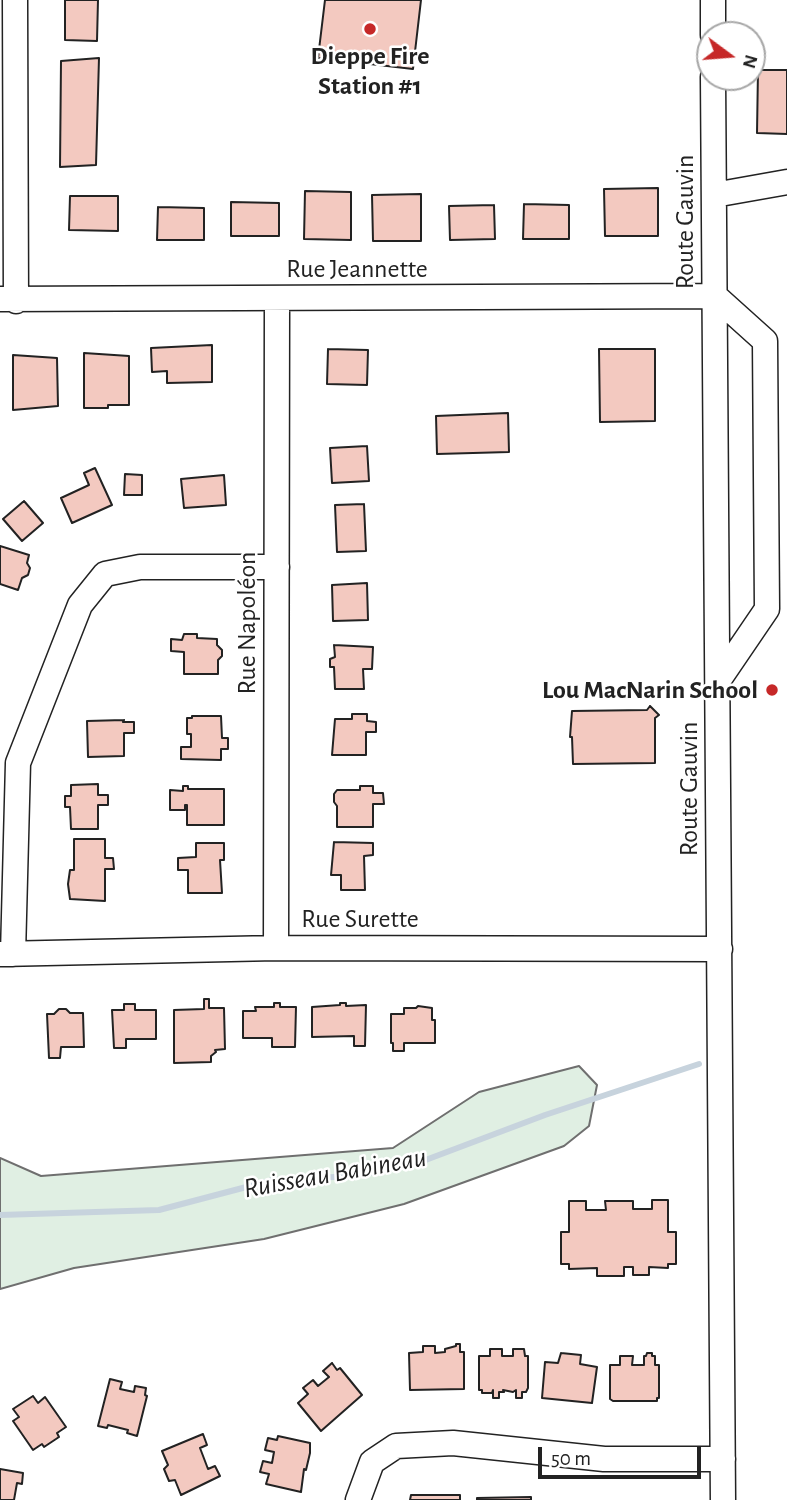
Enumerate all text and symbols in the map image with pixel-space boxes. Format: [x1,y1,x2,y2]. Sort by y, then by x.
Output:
marker: Dieppe Fire Station #1 [362,21,378,37]
north arrow [696,21,766,91]
place label: Dieppe Fire Station #1 [310,40,430,102]
text: N [739,52,761,70]
street label: Route Gauvin [669,155,701,289]
street label: Rue Jeannette [286,253,428,285]
street label: Rue Napoléon [231,552,263,694]
place label: Lou MacNarin School [542,674,758,706]
marker: Lou MacNarin School [764,682,780,698]
street label: Route Gauvin [673,722,705,856]
street label: Rue Surette [301,903,419,935]
water label: Ruisseau Babineau [241,1140,429,1206]
scale bar [542,1434,705,1478]
text: 50 m [551,1448,591,1469]

